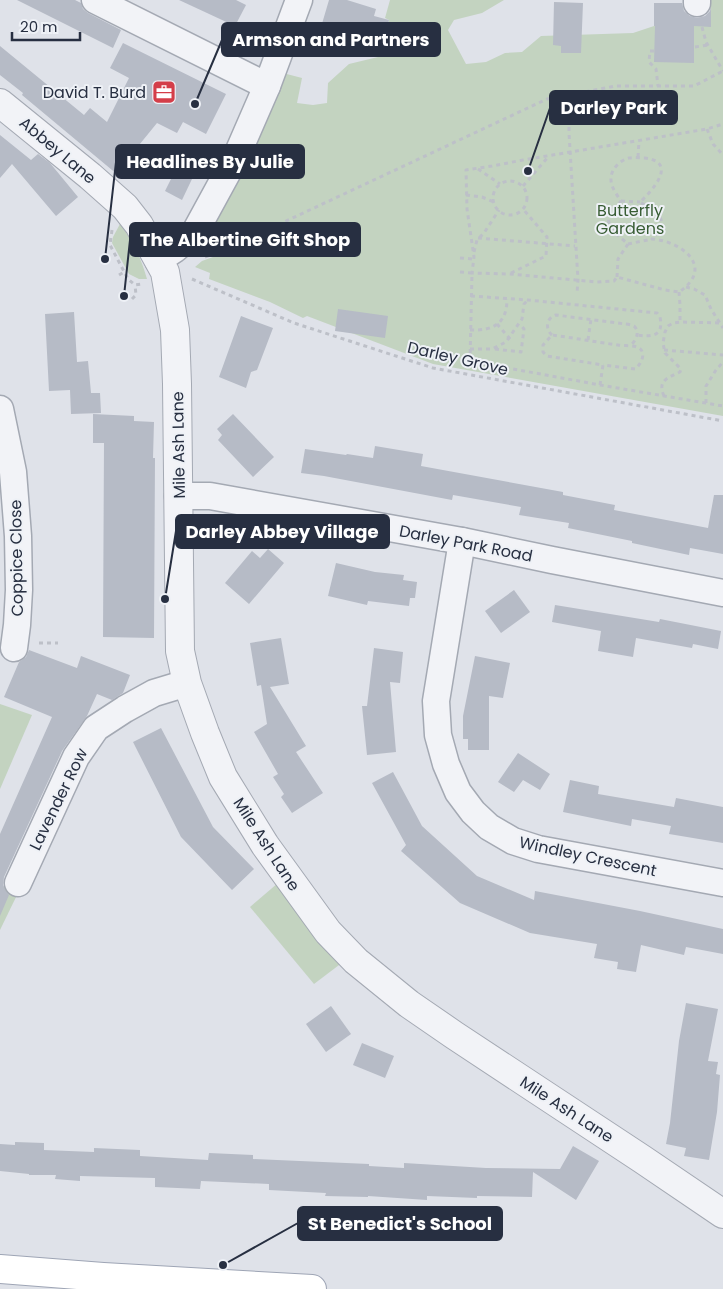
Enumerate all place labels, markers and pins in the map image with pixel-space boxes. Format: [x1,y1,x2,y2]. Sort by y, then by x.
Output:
callout: Armson and Partners [222,23,440,56]
office icon: David T. Burd [151,79,177,105]
place label: David T. Burd [43,81,146,104]
callout: Darley Park [550,91,677,124]
callout: Headlines By Julie [116,145,304,178]
callout: The Albertine Gift Shop [130,223,360,256]
callout: Darley Abbey Village [176,515,389,548]
callout: St Benedict's School [298,1207,502,1240]

